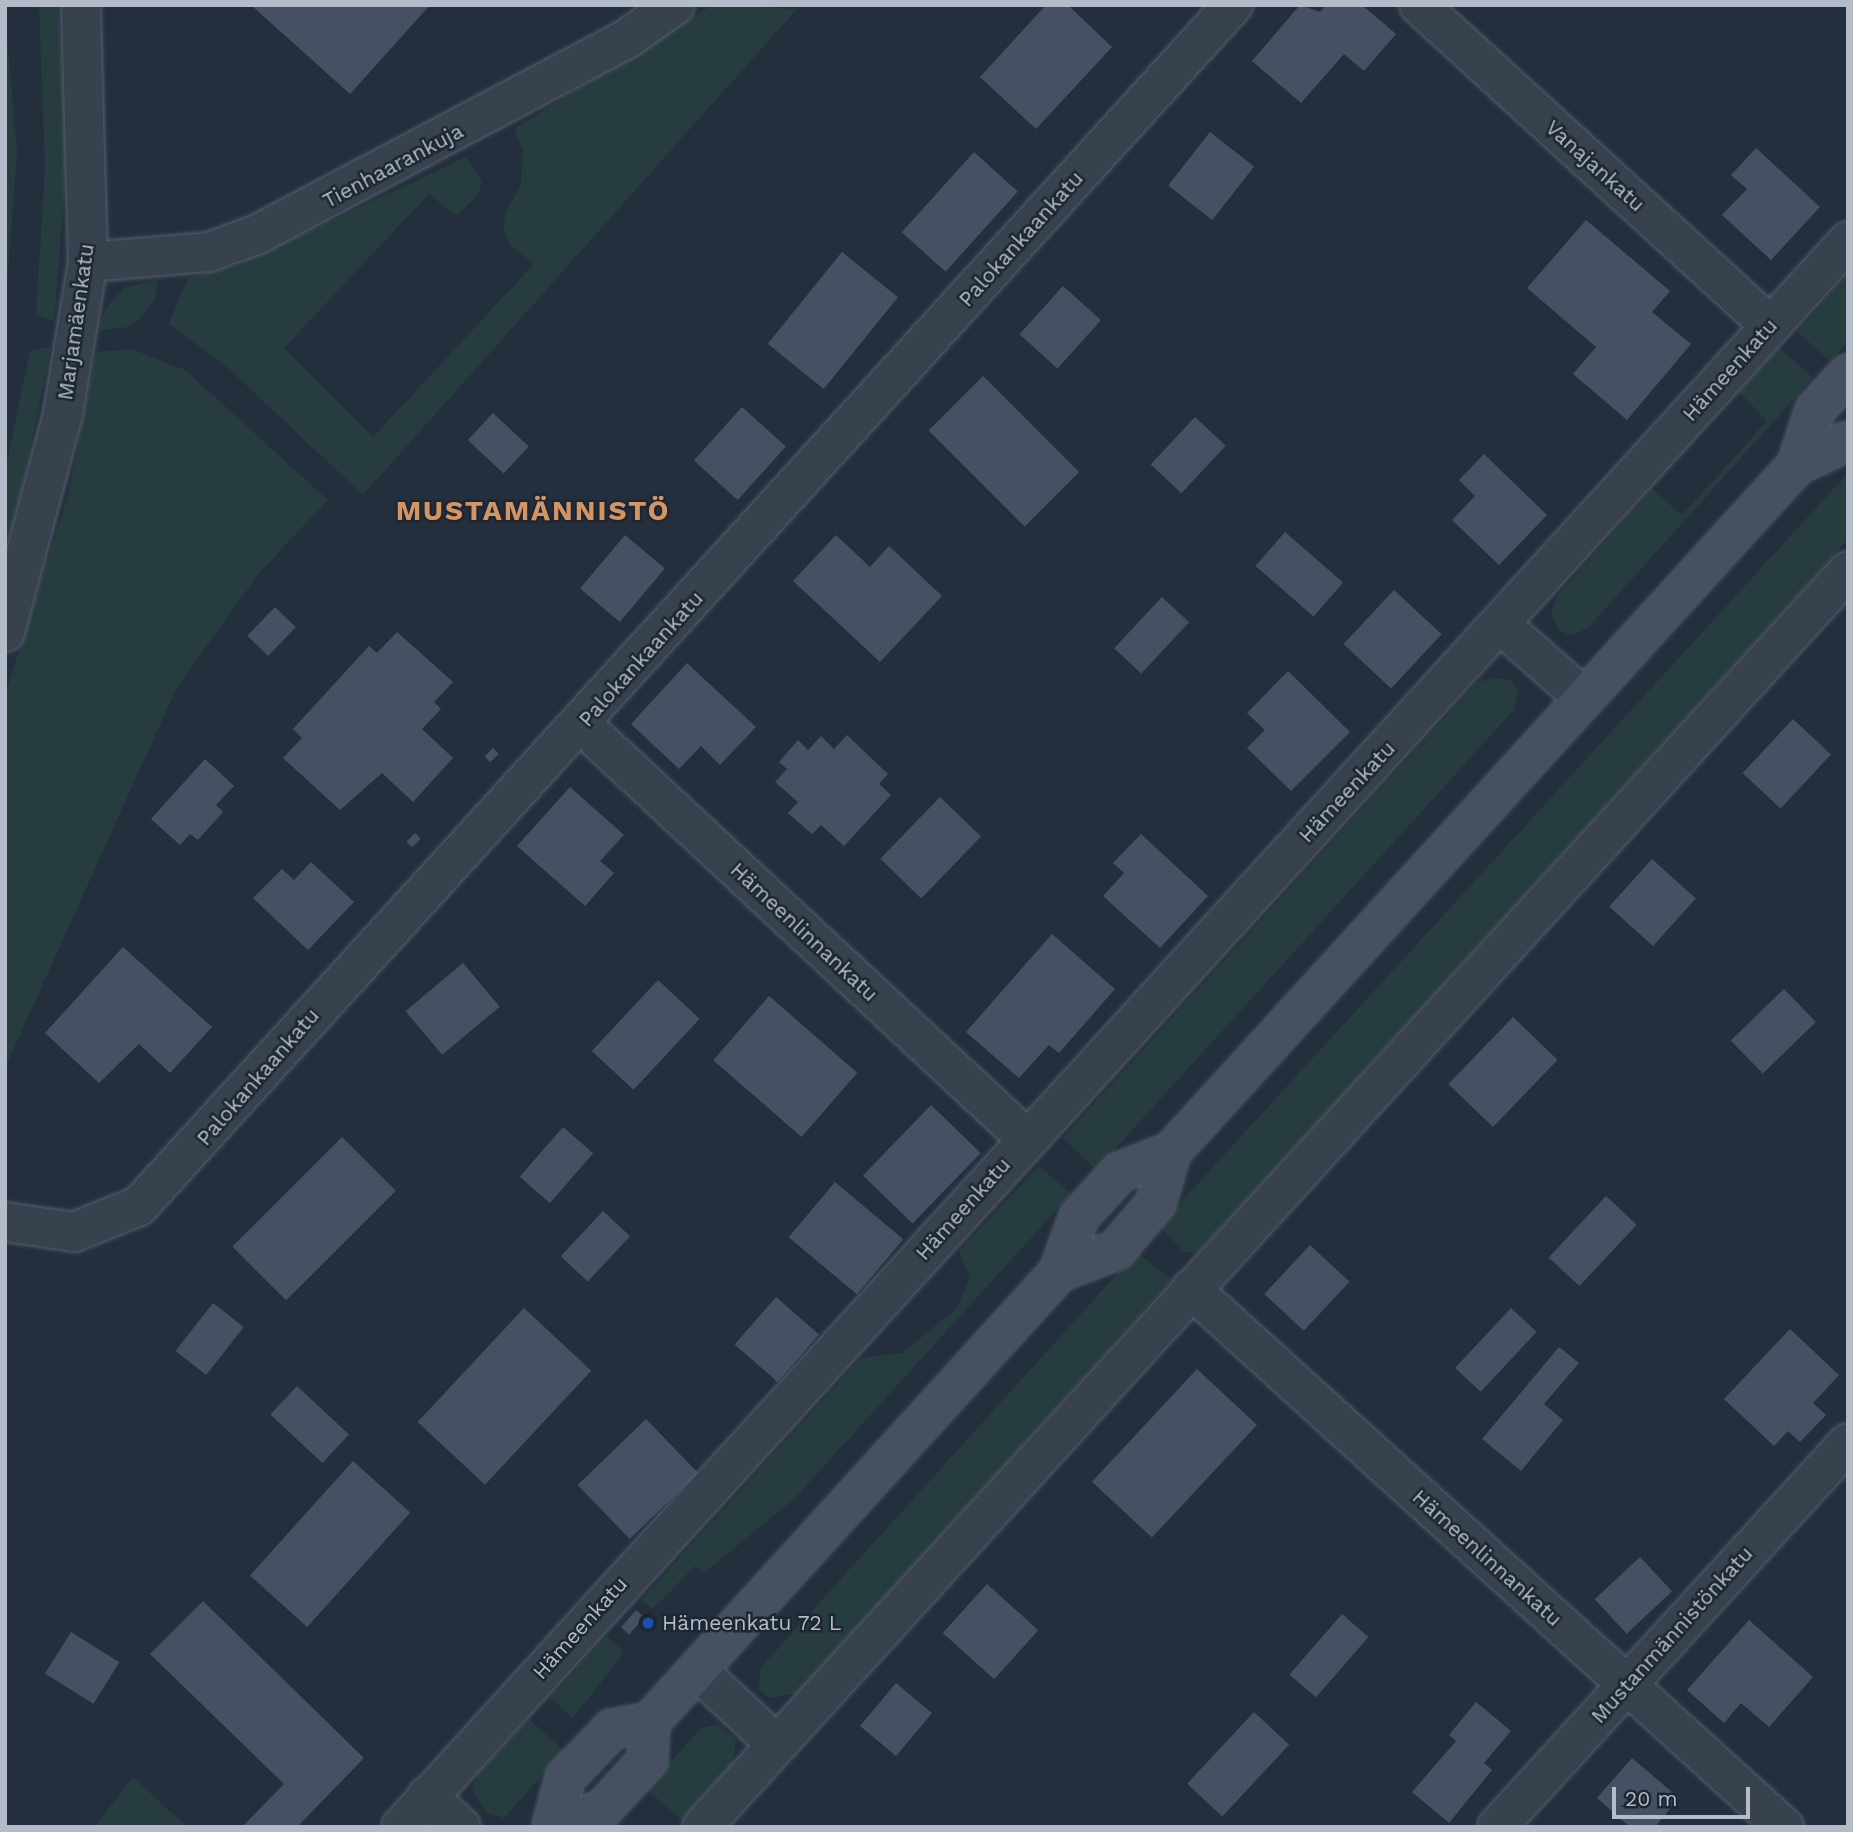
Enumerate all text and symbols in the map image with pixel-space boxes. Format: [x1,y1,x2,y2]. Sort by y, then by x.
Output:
street label: Vanajankatu [1540,115,1650,217]
street label: Tienhaarankuja [319,118,467,214]
street label: Palokankaankatu [954,166,1088,312]
street label: Marjamäenkatu [53,242,99,402]
street label: Hämeenkatu [1677,314,1783,426]
district label: MUSTAMÄNNISTÖ [397,494,669,528]
street label: Palokankaankatu [574,586,708,732]
street label: Hämeenkatu [1294,736,1400,848]
street label: Hämeenlinnankatu [725,857,883,1007]
street label: Palokankaankatu [192,1003,324,1151]
street label: Hämeenkatu [910,1153,1016,1265]
street label: Hämeenlinnankatu [1407,1484,1567,1632]
street label: Mustanmännistönkatu [1586,1541,1758,1729]
street label: Hämeenkatu [527,1572,633,1684]
place label: Hämeenkatu 72 L [662,1610,842,1636]
marker: Hämeenkatu 72 L [640,1615,656,1631]
scale bar [1615,1772,1753,1816]
text: 20 m [1625,1786,1677,1811]

